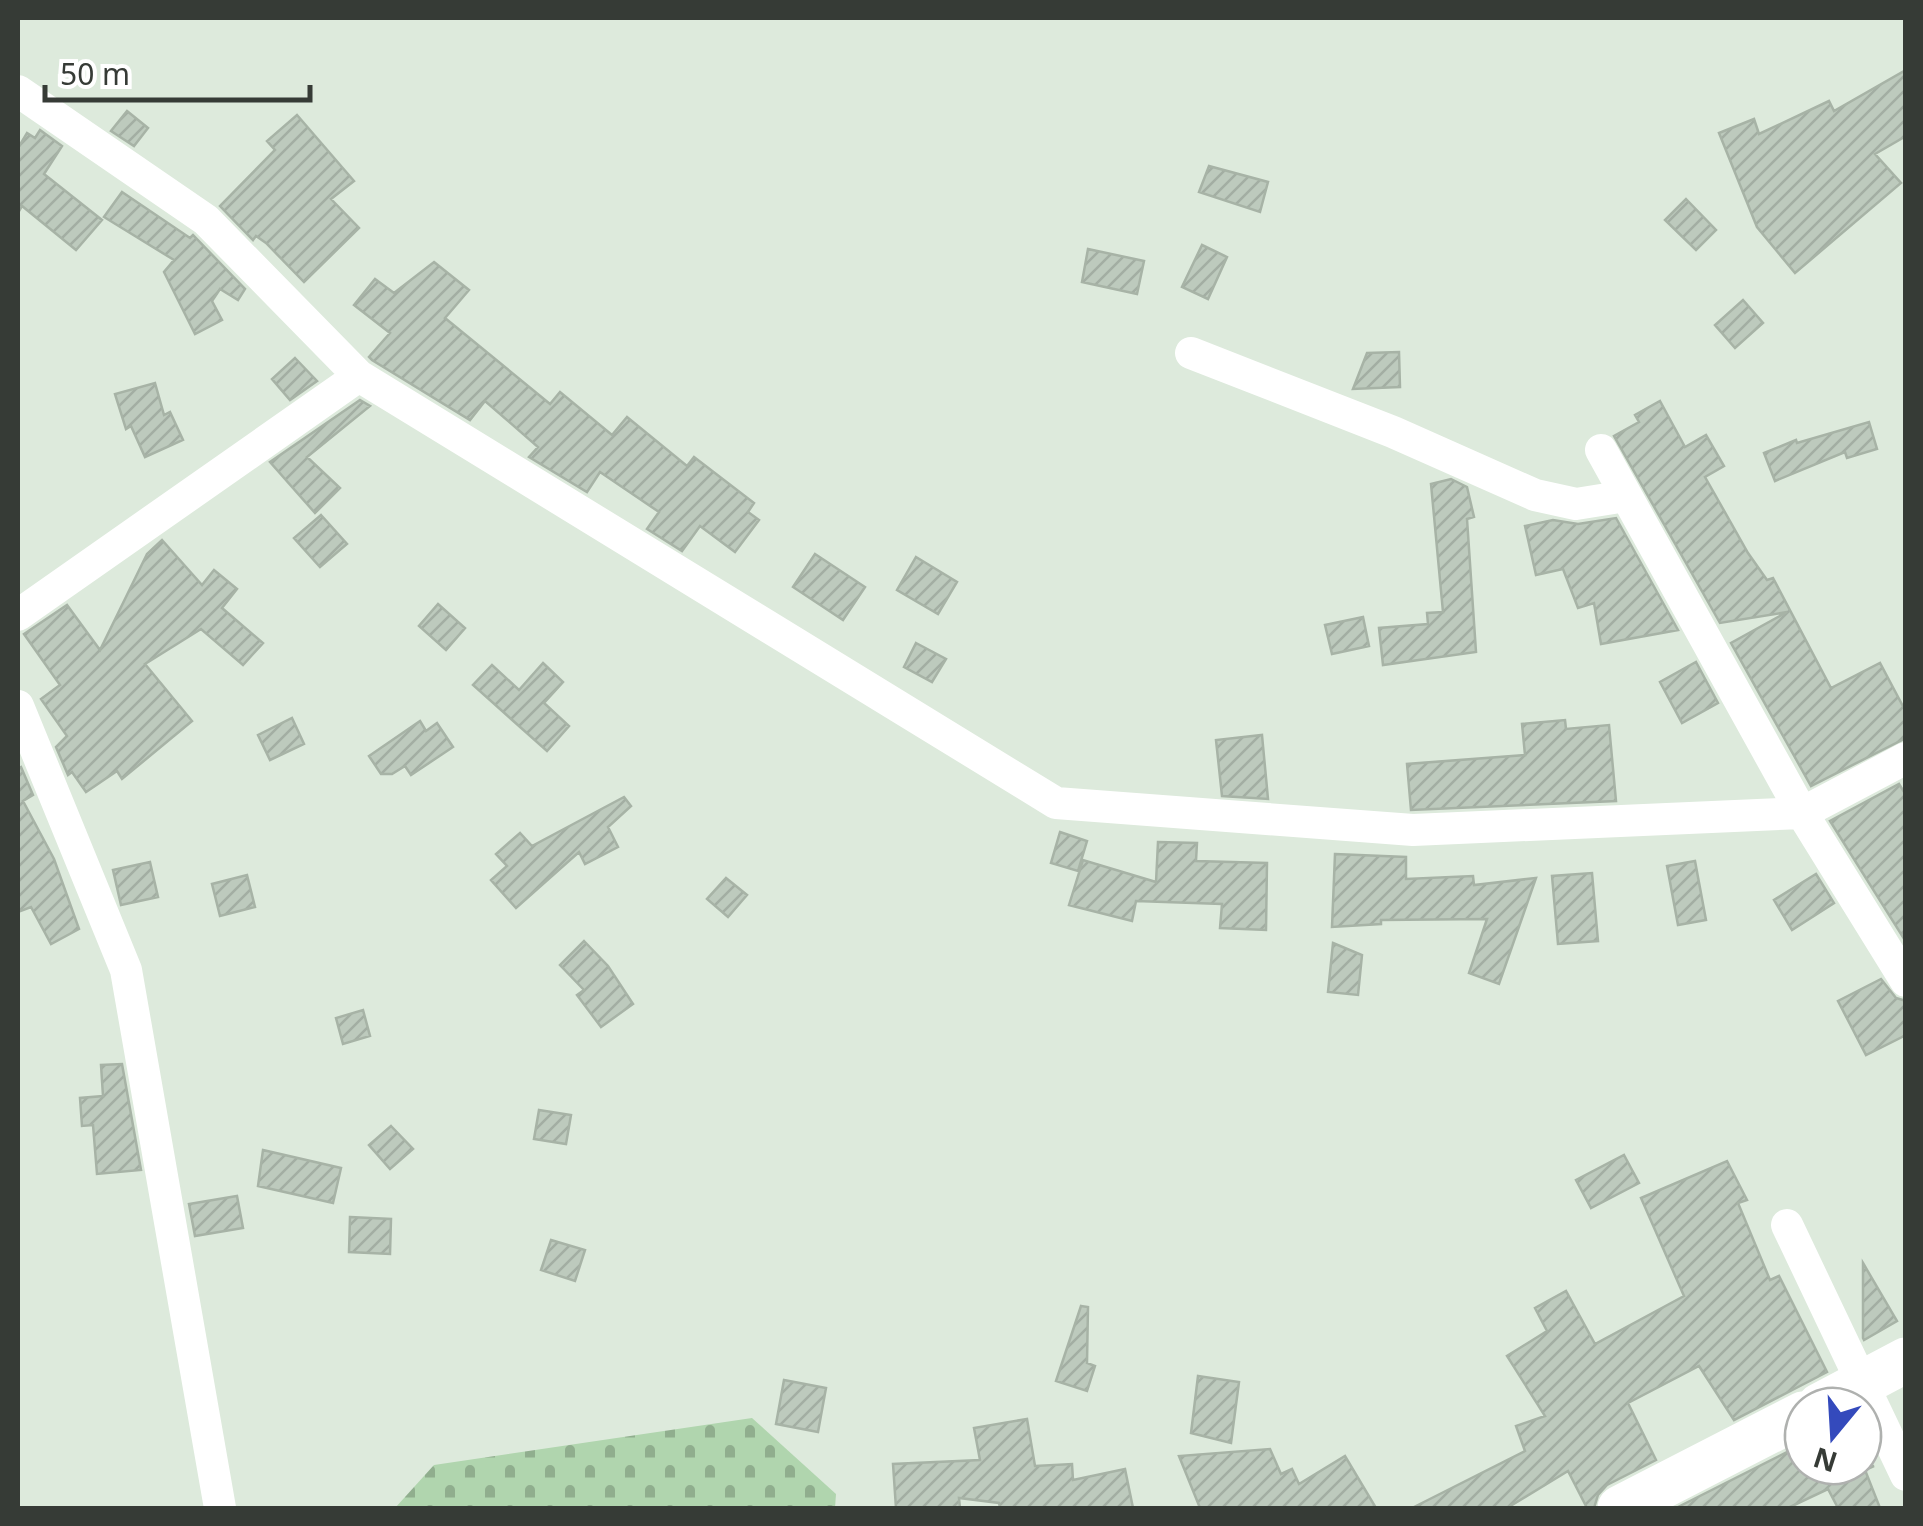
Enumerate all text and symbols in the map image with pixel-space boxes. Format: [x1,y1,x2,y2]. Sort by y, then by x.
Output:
scale bar [45,40,310,102]
text: 50 m [60,53,130,94]
north arrow [1783,1386,1883,1486]
text: N [1808,1439,1842,1482]

